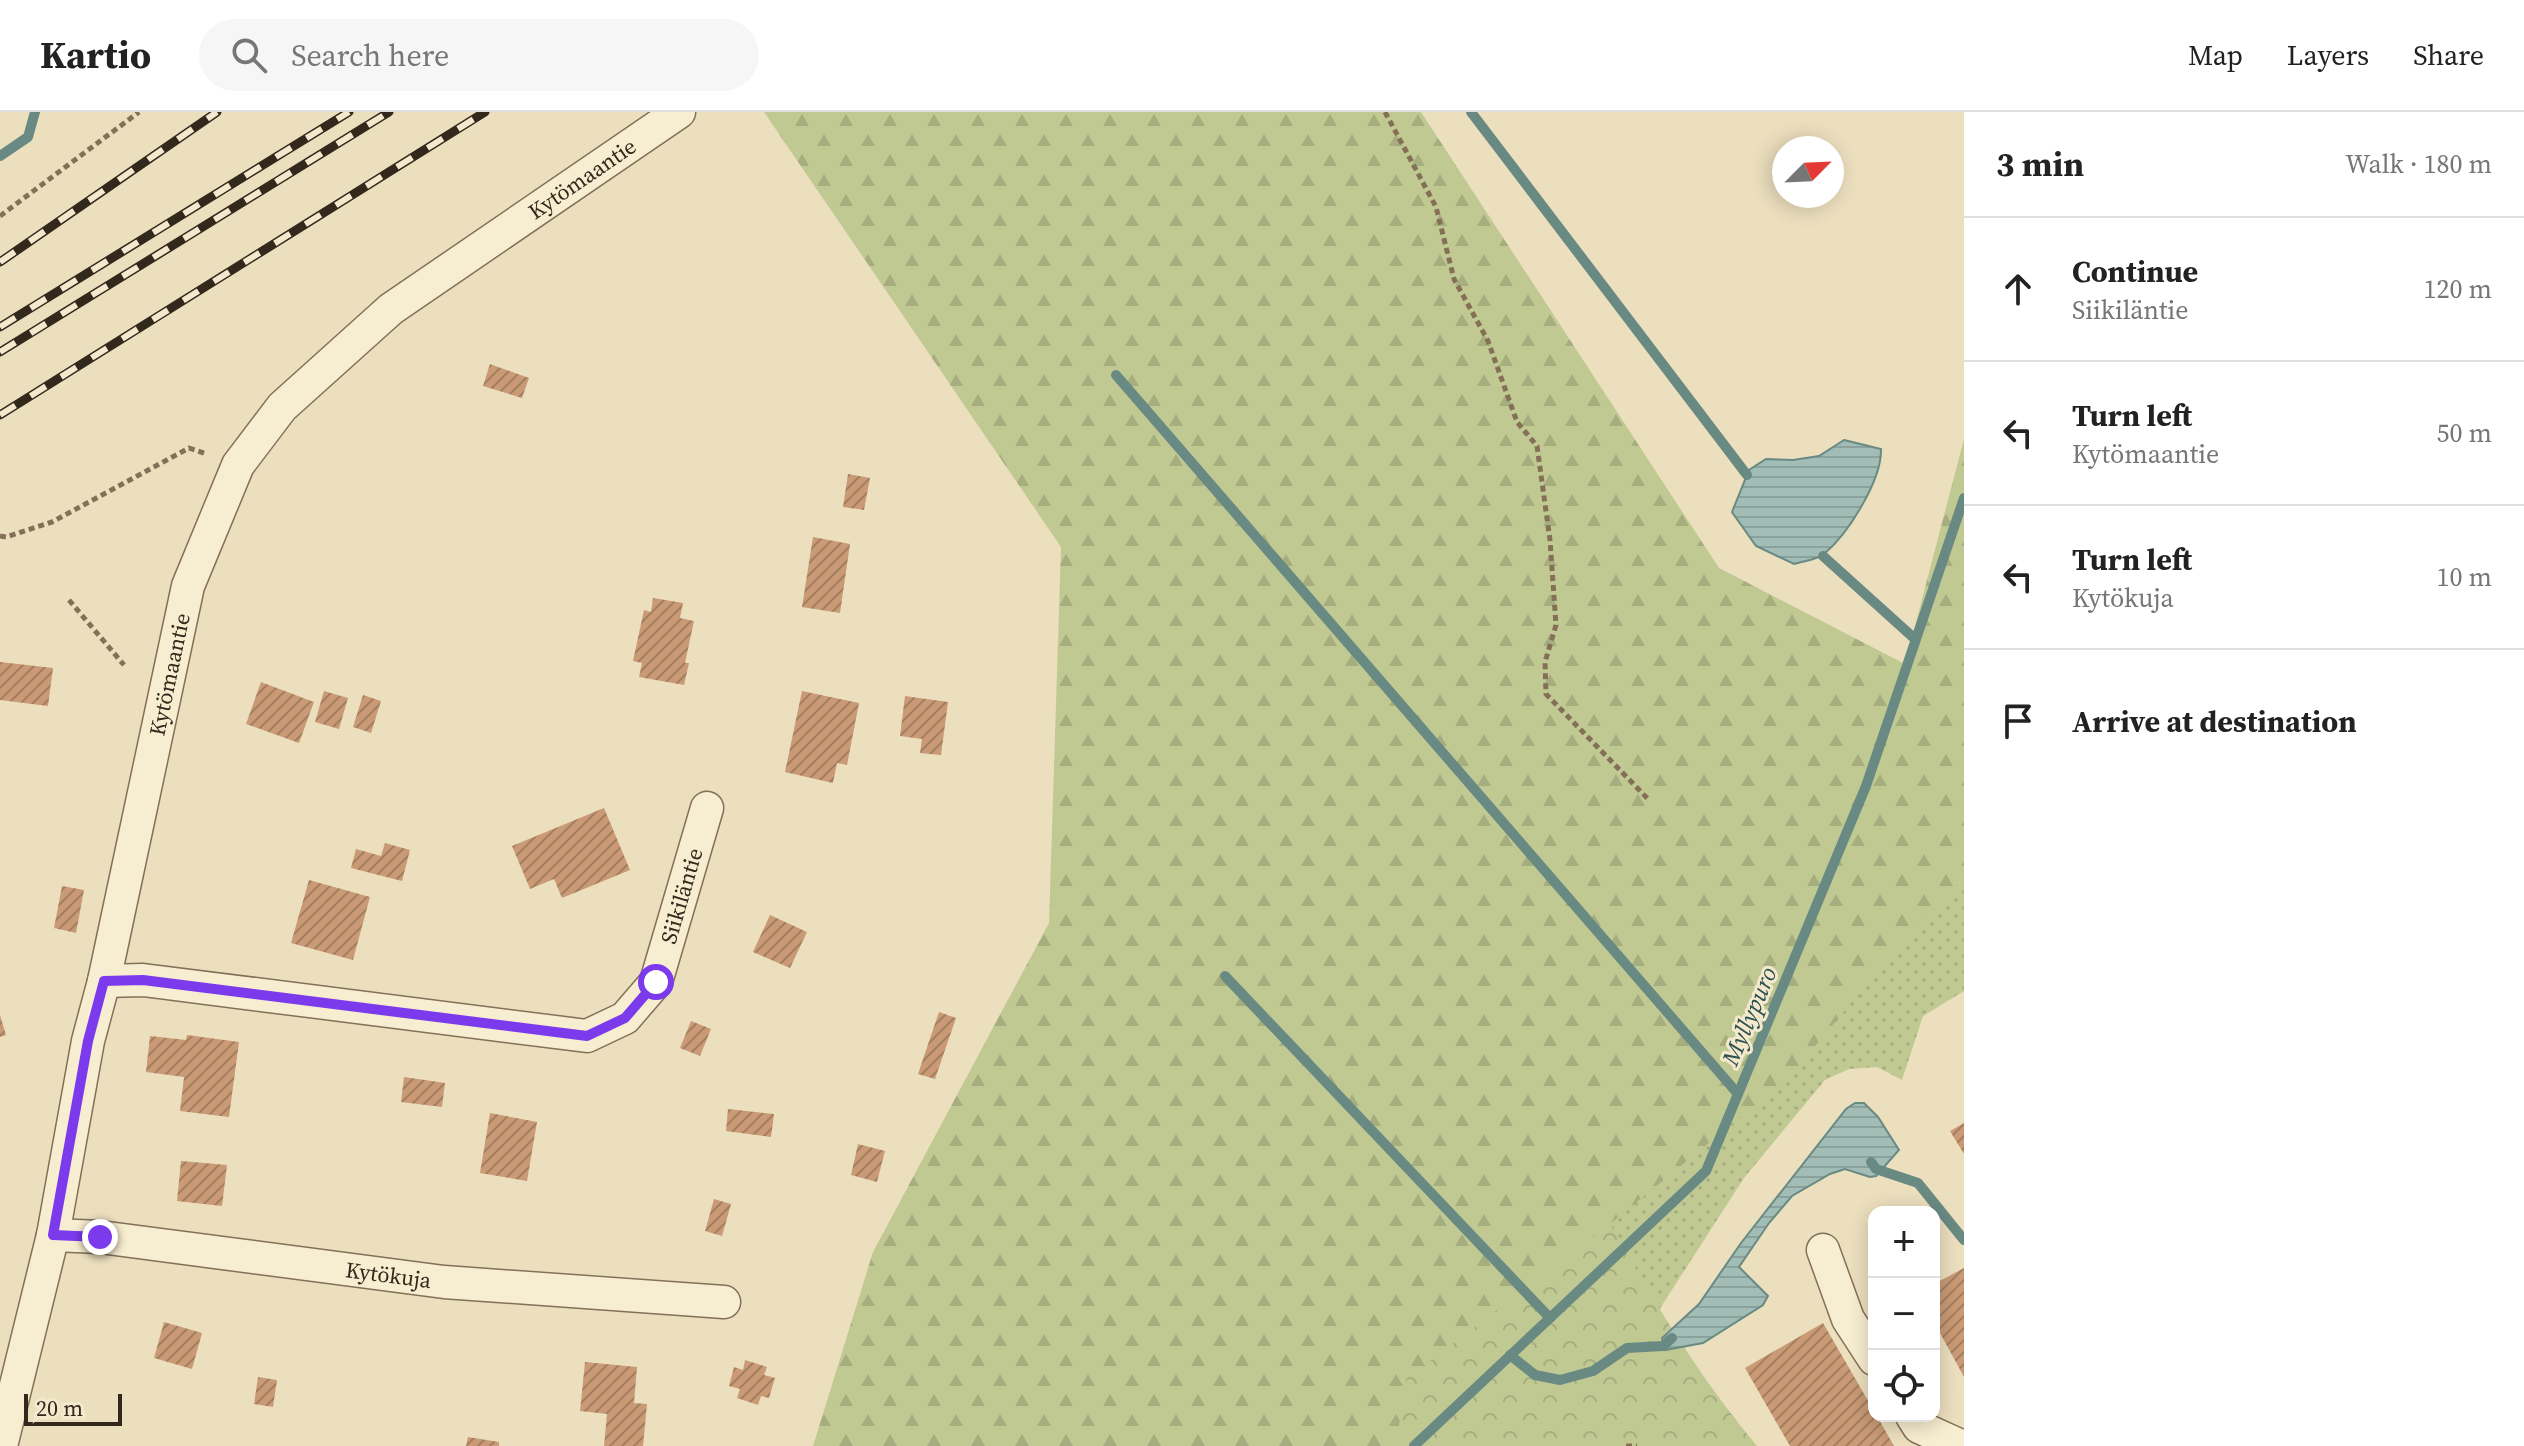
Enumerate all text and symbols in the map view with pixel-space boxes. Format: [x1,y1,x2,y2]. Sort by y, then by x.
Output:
search box [199,19,759,91]
text: Kartio [40,29,151,81]
icon: search [227,33,271,77]
text: Search here [291,35,449,76]
text: Map [2188,36,2243,74]
text: Layers [2287,36,2369,74]
text: Share [2413,36,2484,74]
street label: Kytömaantie [522,131,642,226]
north arrow [1772,136,1844,208]
text: 3 min [1996,141,2084,187]
text: Walk · 180 m [2345,146,2492,182]
text: Continue [2072,251,2198,292]
icon: ahead [1996,267,2040,311]
text: 120 m [2424,271,2492,307]
text: Siikiläntie [2072,292,2188,328]
text: Turn left [2072,395,2192,436]
icon: left [1996,411,2040,455]
text: 50 m [2437,415,2492,451]
text: Kytömaantie [2072,436,2219,472]
text: Turn left [2072,539,2192,580]
icon: left [1996,555,2040,599]
text: 10 m [2437,559,2492,595]
text: Kytökuja [2072,580,2174,616]
street label: Kytömaantie [142,610,197,738]
icon: arrive [1996,699,2040,743]
text: Arrive at destination [2072,701,2357,742]
street label: Siikiläntie [653,844,710,947]
water label: Myllypuro [1713,961,1785,1071]
route start [638,964,674,1000]
map controls [1868,1206,1940,1422]
button: + [1868,1206,1940,1278]
route end [82,1219,118,1255]
street label: Kytökuja [344,1254,434,1295]
button: − [1868,1278,1940,1350]
button: locate [1868,1350,1940,1422]
scale bar [24,1390,122,1426]
text: 20 m [36,1393,83,1423]

